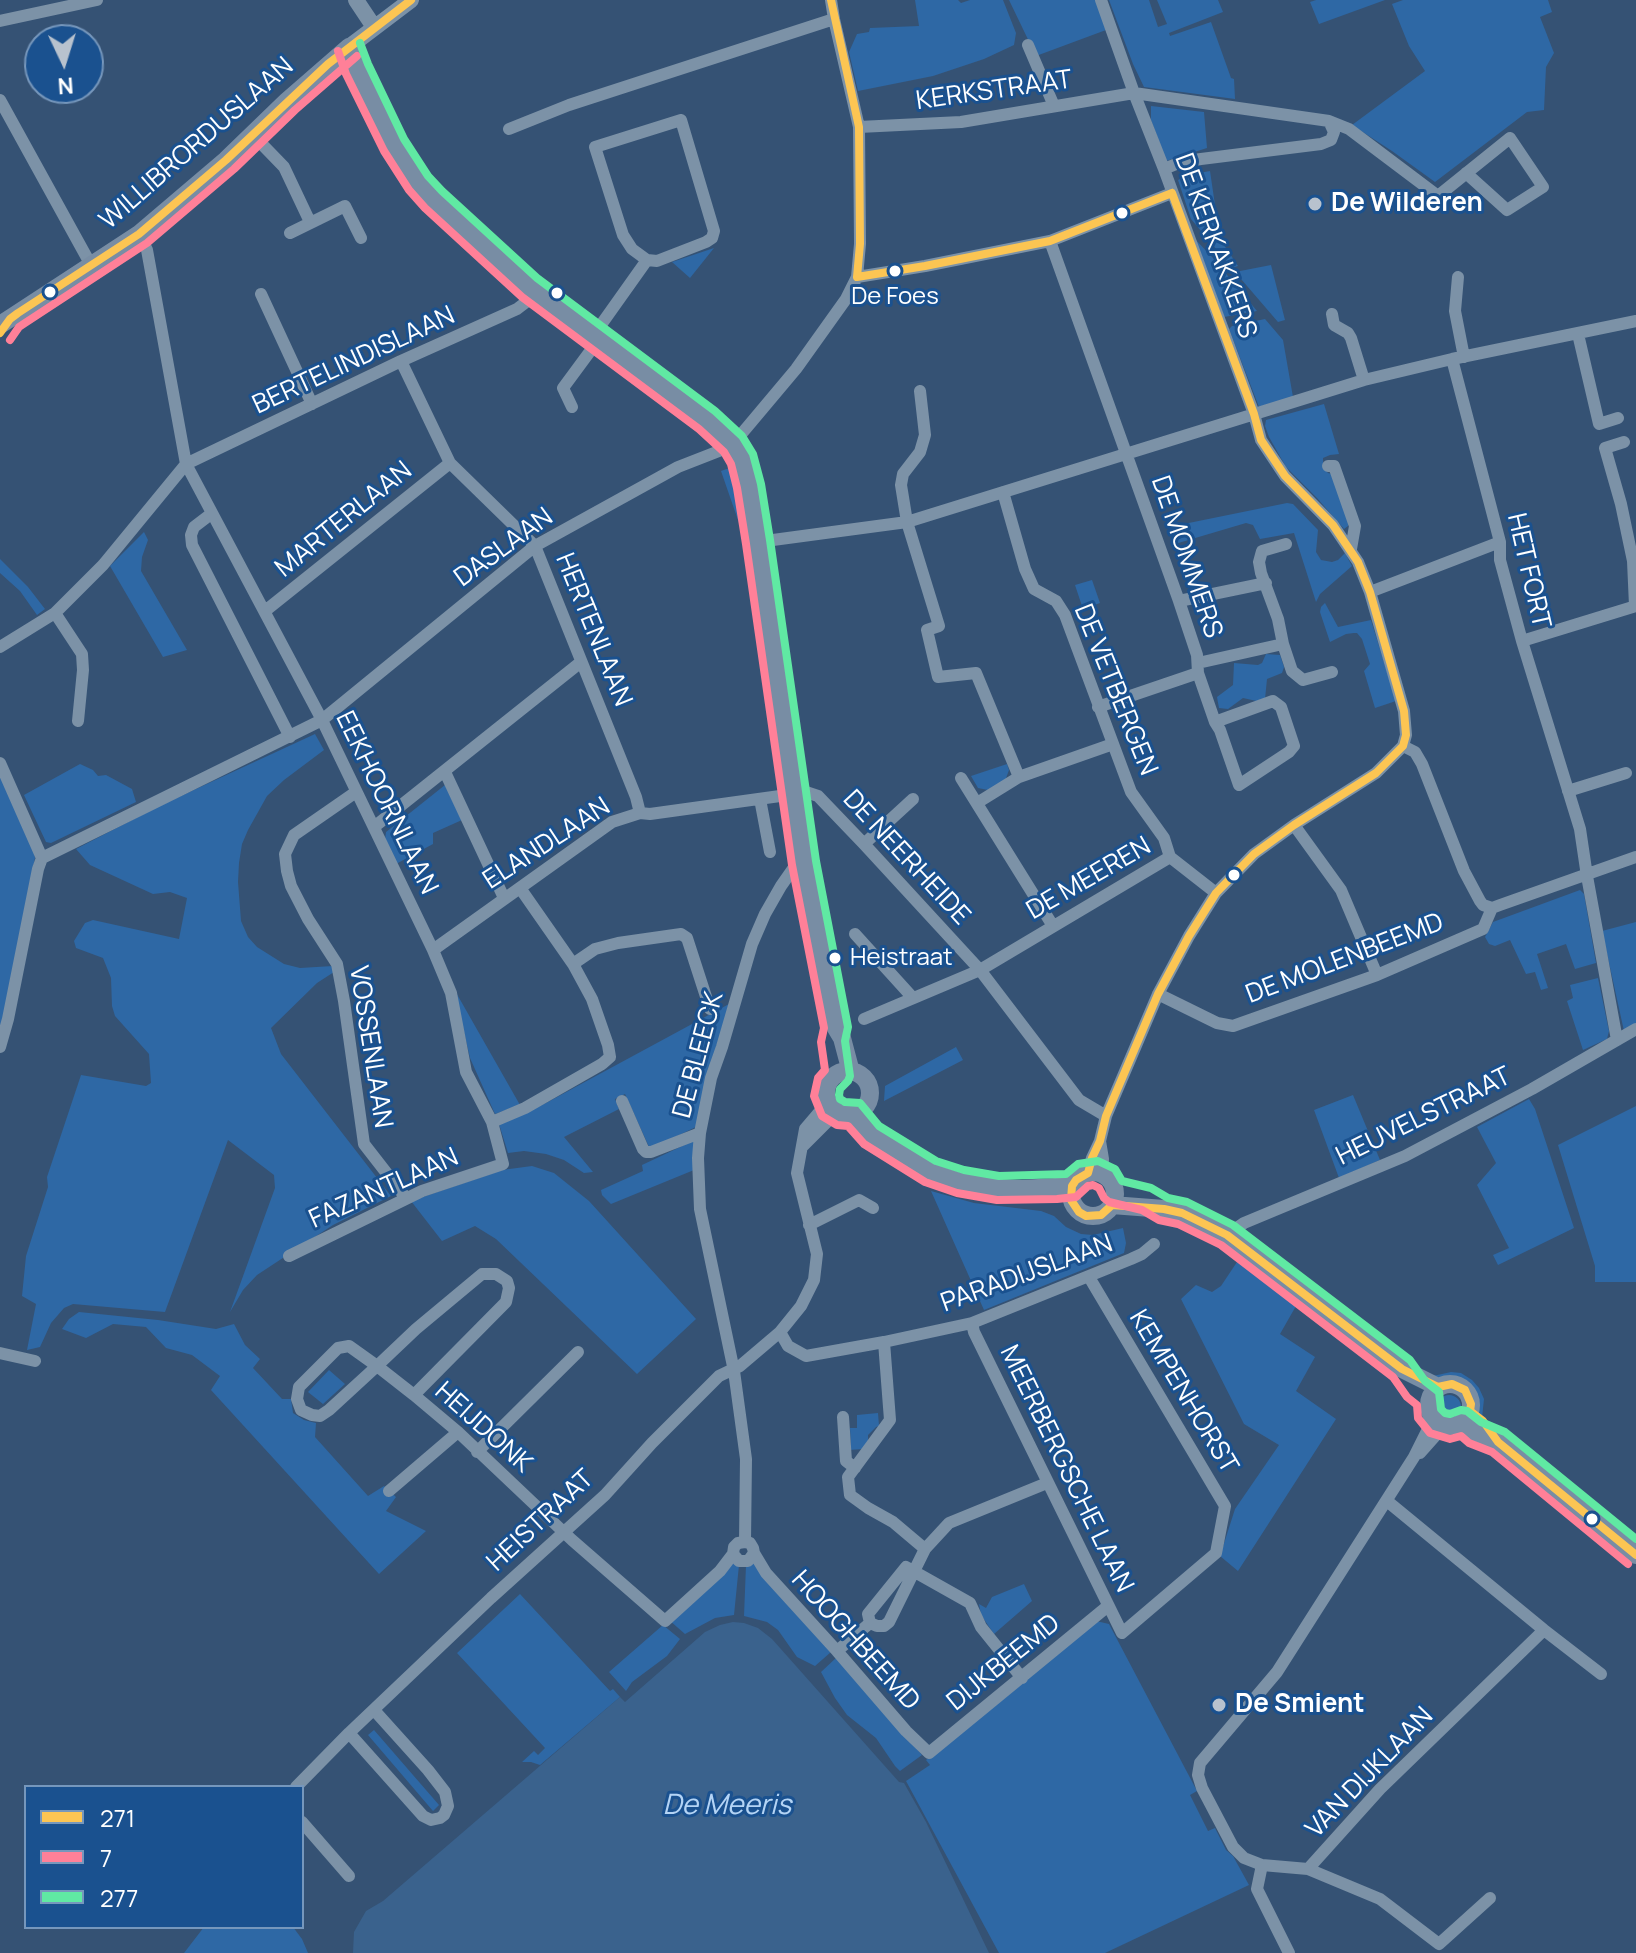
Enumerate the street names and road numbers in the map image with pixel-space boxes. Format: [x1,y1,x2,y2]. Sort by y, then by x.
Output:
street label: WILLIBRORDUSLAAN [94,51,300,237]
street label: KERKSTRAAT [914,65,1074,117]
street label: DE KERKAKKERS [1167,149,1263,343]
street label: BERTELINDISLAAN [248,301,460,421]
street label: MARTERLAAN [270,456,418,584]
street label: DE MOMMERS [1144,472,1228,642]
street label: DASLAAN [449,502,559,594]
street label: HET FORT [1500,510,1556,632]
street label: HERTENLAAN [548,549,638,711]
street label: DE VETBERGEN [1067,600,1163,780]
street label: EEKHOORNLAAN [328,706,444,900]
street label: DE NEERHEIDE [836,784,976,932]
street label: ELANDLAAN [478,791,616,897]
street label: DE MEEREN [1021,831,1157,927]
street label: DE MOLENBEEMD [1242,907,1448,1011]
street label: VOSSENLAAN [342,964,398,1130]
street label: DE BLEECK [667,988,731,1122]
street label: HEUVELSTRAAT [1332,1061,1516,1173]
street label: FAZANTLAAN [305,1142,463,1236]
street label: PARADIJSLAAN [937,1229,1117,1319]
street label: KEMPENHORST [1122,1305,1244,1479]
street label: MEERBERGSCHE LAAN [993,1340,1139,1598]
street label: HEIJDONK [428,1376,538,1480]
street label: HEISTRAAT [481,1464,601,1578]
street label: HOOGHBEEMD [784,1565,926,1717]
street label: DIJKBEEMD [941,1608,1067,1718]
street label: VAN DIJKLAAN [1300,1701,1440,1845]

